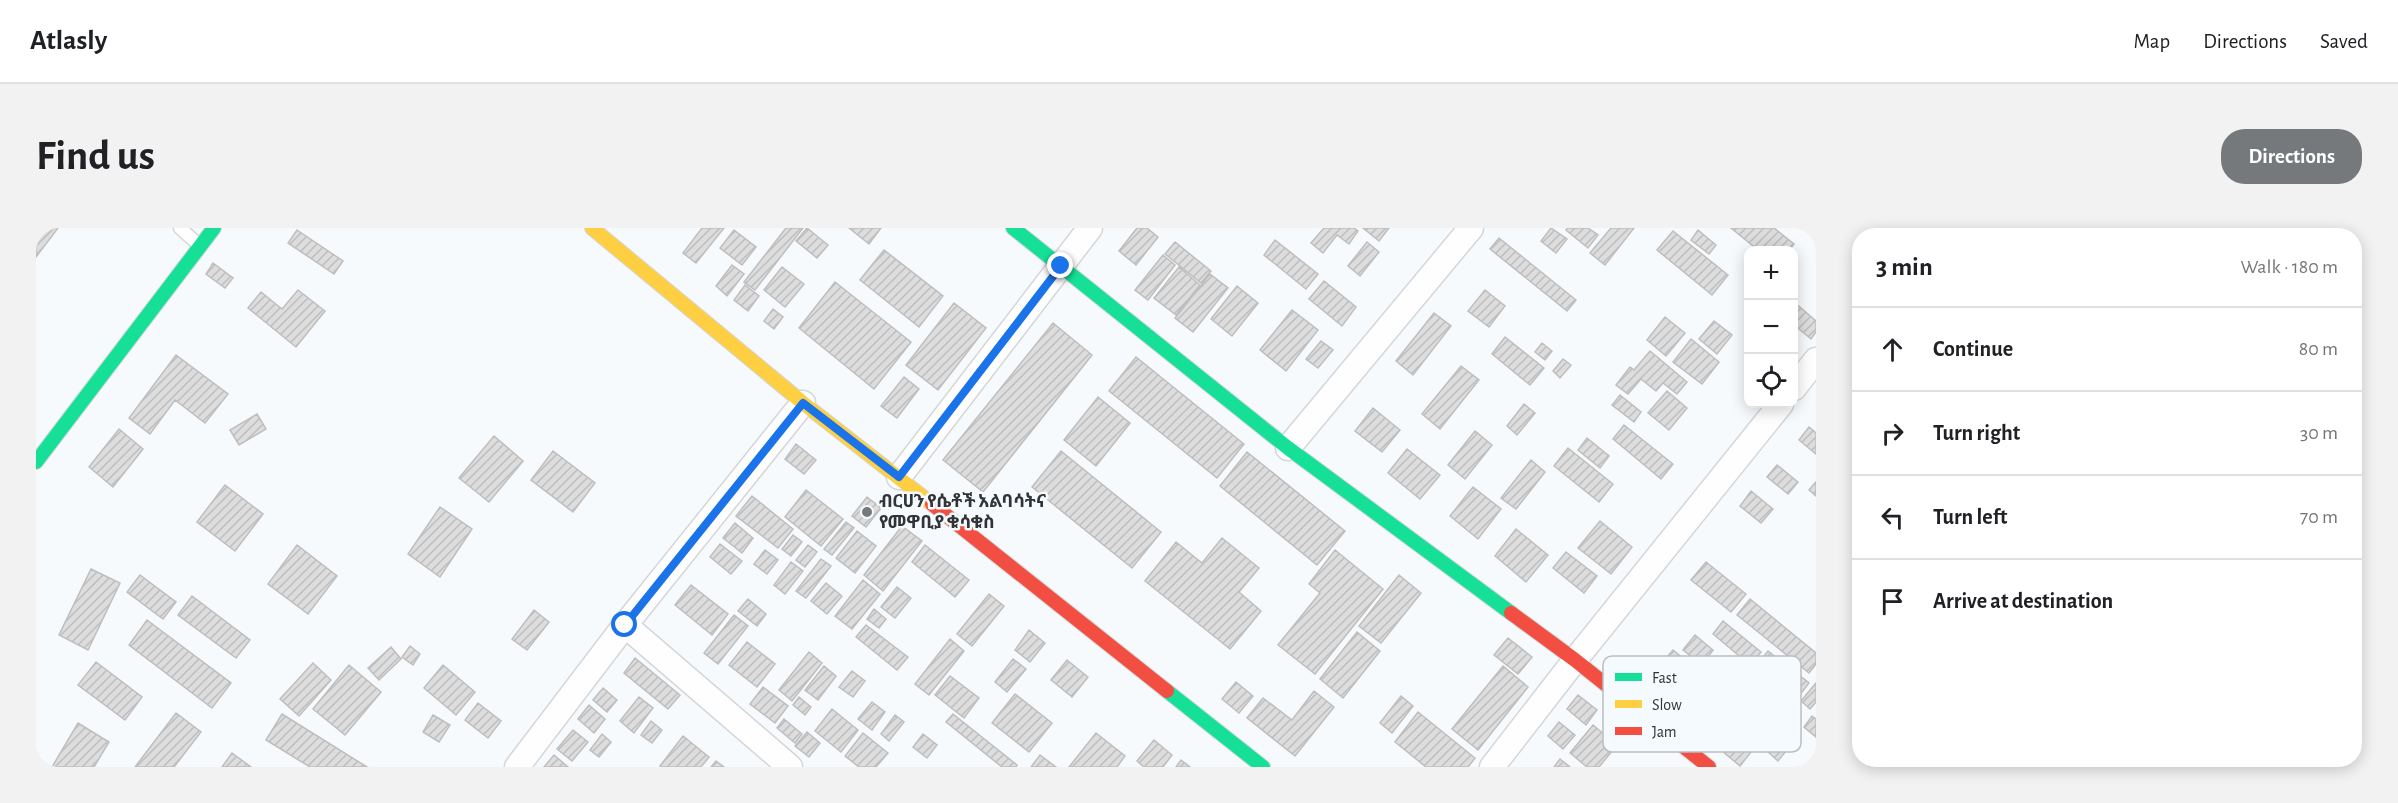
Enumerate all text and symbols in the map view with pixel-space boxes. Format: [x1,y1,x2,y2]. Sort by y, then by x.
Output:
text: Atlasly [30,27,107,55]
text: Map [2134,31,2170,52]
text: Directions [2203,31,2287,52]
text: Saved [2320,31,2368,52]
button: Directions [2221,129,2362,184]
text: Find us [36,135,155,177]
map controls [1744,246,1798,408]
button: + [1744,246,1798,300]
route end [1047,252,1073,278]
text: 3 min [1876,254,1933,280]
text: Walk · 180 m [2241,257,2338,277]
button: − [1744,300,1798,354]
icon: ahead [1876,333,1909,366]
text: Continue [1933,338,2013,360]
text: 80 m [2299,339,2338,359]
button: locate [1744,354,1798,408]
icon: right [1876,417,1909,450]
text: Turn right [1933,422,2020,444]
text: 30 m [2300,423,2338,443]
place label: ብርሀን የሴቶች አልባሳትና የመዋቢያ ቁሳቁስ [879,492,1046,532]
icon: left [1876,501,1909,534]
marker: ብርሀን የሴቶች አልባሳትና የመዋቢያ ቁሳቁስ [860,505,874,519]
text: Turn left [1933,506,2007,528]
text: 70 m [2300,507,2338,527]
icon: arrive [1876,585,1909,618]
text: Arrive at destination [1933,590,2113,612]
route start [611,611,637,637]
legend [1603,656,1801,752]
text: Fast [1652,670,1677,686]
text: Slow [1652,697,1682,713]
text: Jam [1652,724,1677,740]

